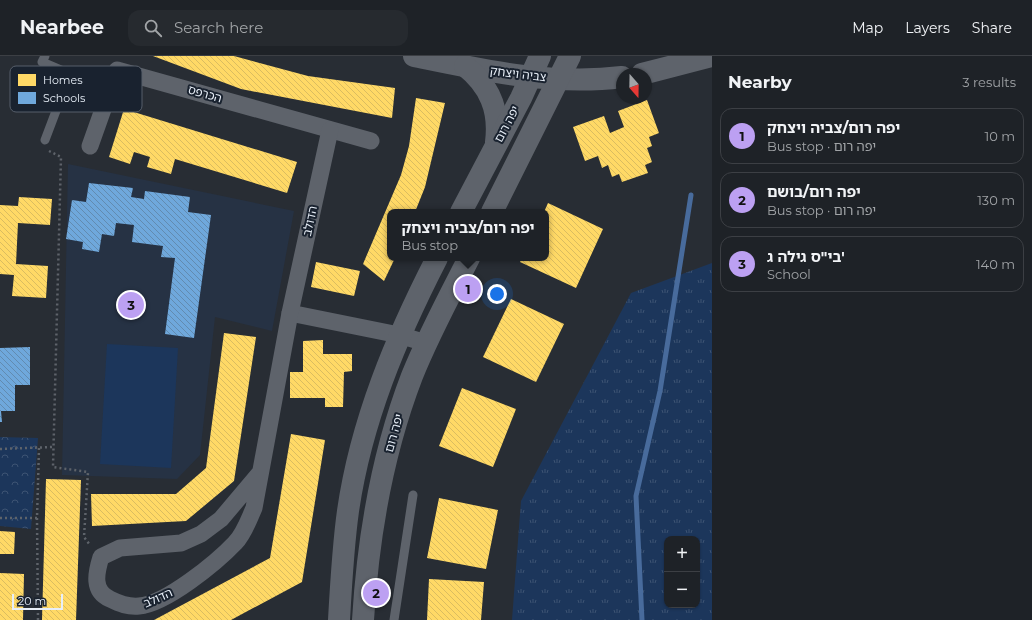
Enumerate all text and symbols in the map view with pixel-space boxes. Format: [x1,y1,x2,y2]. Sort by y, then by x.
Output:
search box [128,10,408,46]
text: Nearbee [20,16,104,39]
icon: search [142,17,164,39]
text: Search here [174,18,263,37]
text: Map [852,19,883,37]
text: Layers [905,19,950,37]
text: Share [972,19,1012,37]
street label: צביה ויצחק [489,63,547,84]
legend [10,66,142,112]
north arrow [616,68,652,104]
text: Nearby [728,72,792,92]
text: Homes [43,73,83,87]
text: 3 results [962,74,1016,90]
street label: הכרפס [186,82,224,106]
text: Schools [43,91,86,105]
street label: יפה רום [491,103,522,145]
text: יפה רום/צביה ויצחק [767,118,900,137]
text: 1 [739,128,745,144]
text: 10 m [985,128,1015,144]
text: Bus stop · יפה רום [767,138,876,154]
text: יפה רום/בושם [767,182,861,201]
text: 2 [738,192,746,208]
text: 130 m [977,192,1015,208]
text: Bus stop · יפה רום [767,202,876,218]
street label: הדולב [299,205,320,237]
popup [387,209,549,261]
text: יפה רום/צביה ויצחק [401,218,535,237]
text: Bus stop [401,237,458,253]
text: בי"ס גילה ג' [767,247,845,266]
text: 3 [738,256,746,272]
text: 140 m [976,256,1015,272]
text: School [767,266,811,282]
pin: 1 [455,274,481,304]
your location [487,284,507,304]
pin: 3 [118,290,144,320]
street label: יפה רום [381,412,406,454]
map controls [664,536,700,608]
button: + [664,536,700,572]
button: − [664,572,700,608]
pin: 2 [363,578,389,608]
street label: הדולב [141,585,175,611]
scale bar [12,592,63,611]
text: 20 m [18,594,46,608]

